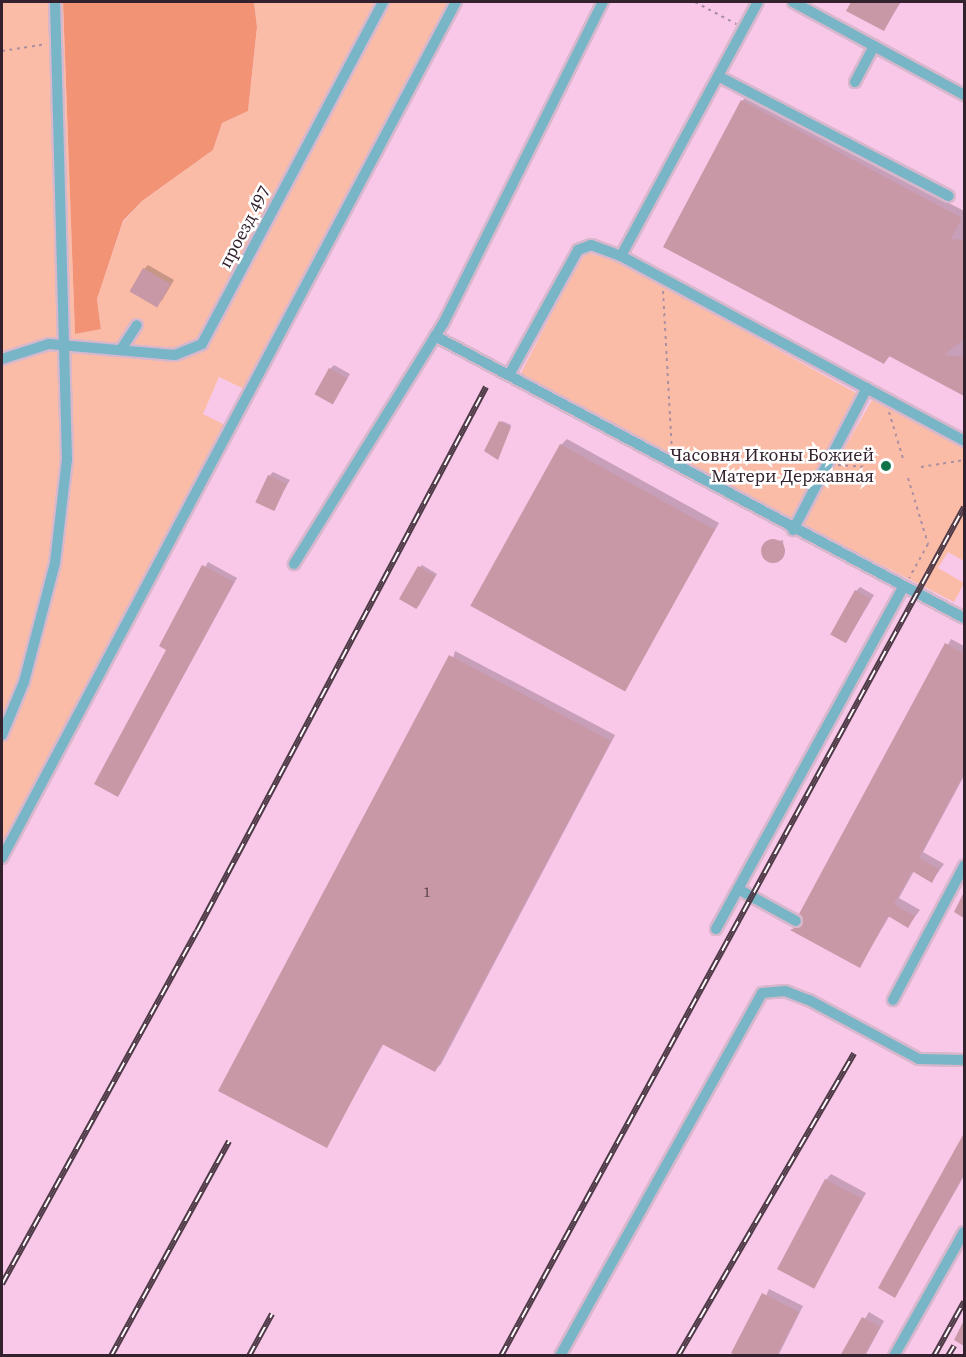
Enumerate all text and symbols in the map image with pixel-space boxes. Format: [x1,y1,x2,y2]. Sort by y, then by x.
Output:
street label: проезд 497 [214,182,276,272]
place label: Часовня Иконы Божией Матери Державная [670,445,874,488]
marker: Часовня Иконы Божией Матери Державная [879,459,893,473]
house number: 1 [423,883,431,901]

